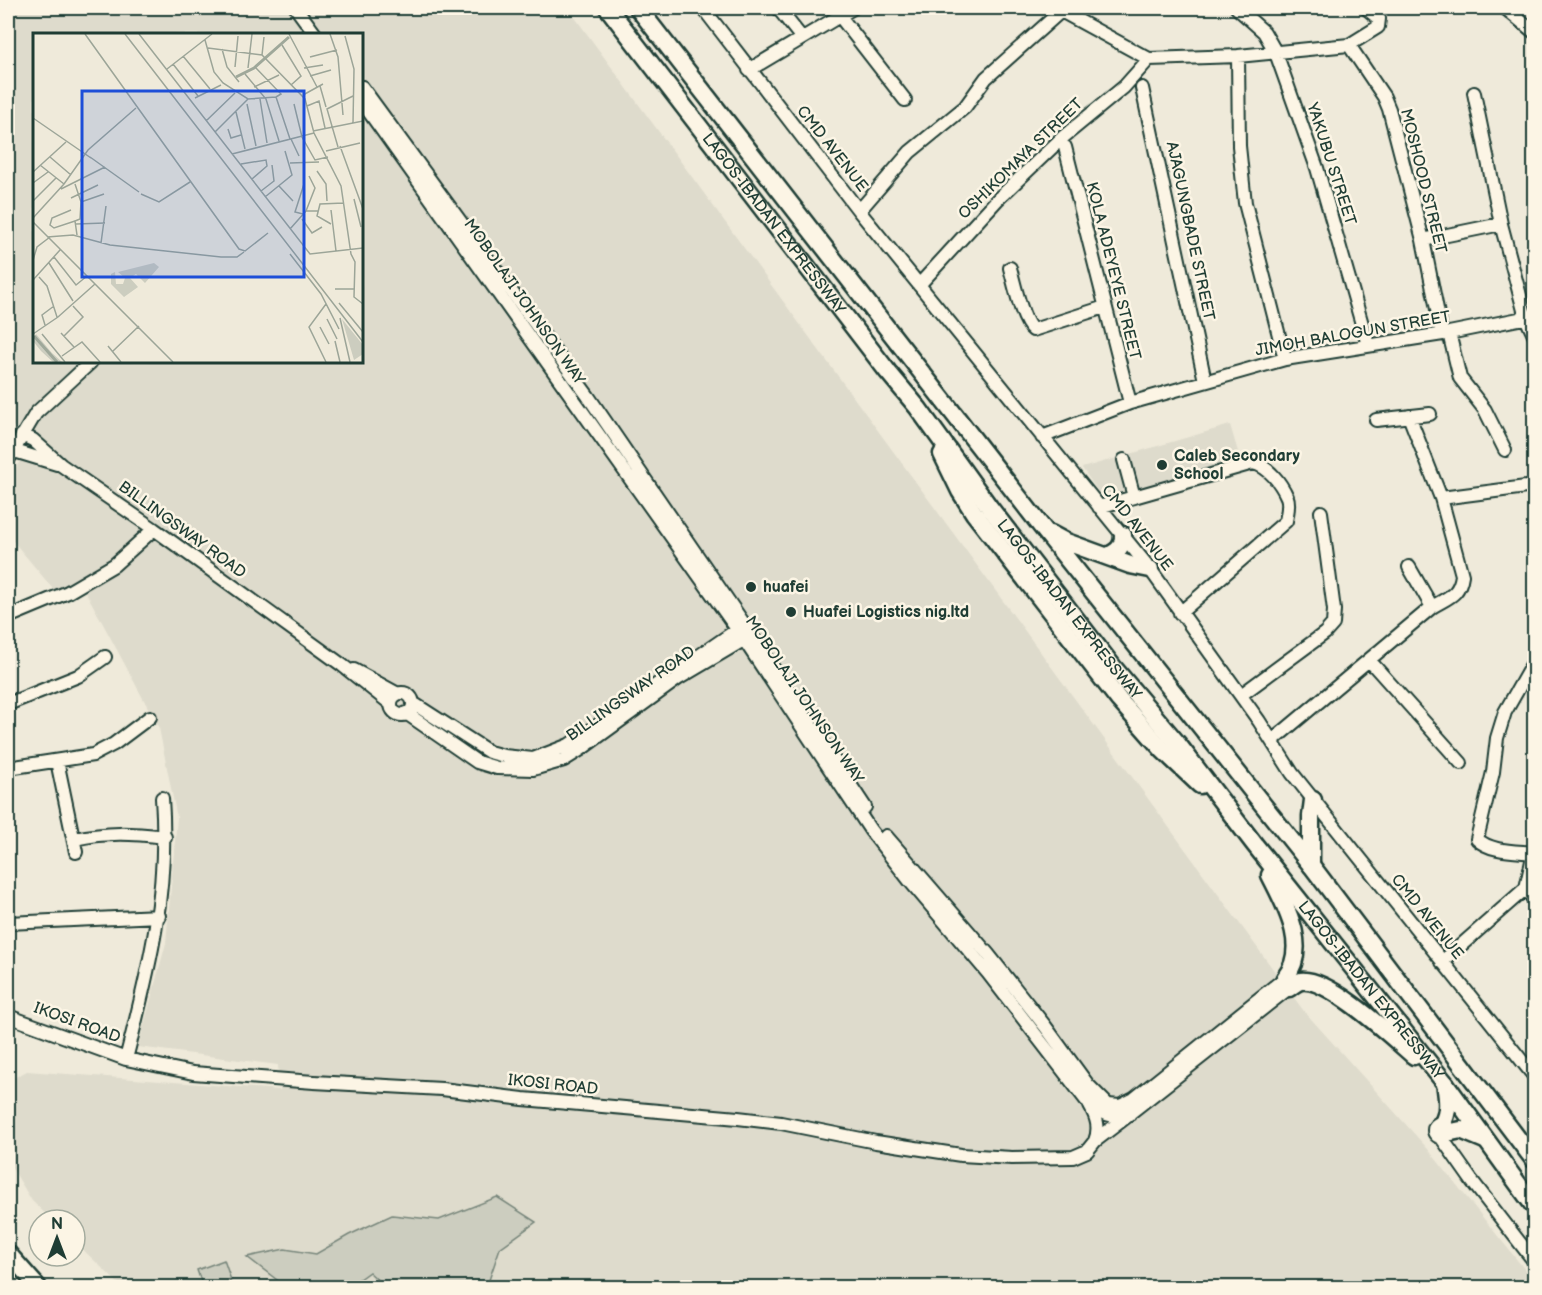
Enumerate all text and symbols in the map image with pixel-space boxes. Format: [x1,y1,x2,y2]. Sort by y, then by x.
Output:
inset map [33,33,363,363]
street label: OSHIKOMAYA STREET [955,94,1087,223]
street label: YAKUBU STREET [1302,99,1360,228]
street label: CMD AVENUE [792,102,872,196]
street label: MOSHOOD STREET [1396,107,1450,256]
street label: LAGOS-IBADAN EXPRESSWAY [698,129,850,318]
street label: AJAGUNGBADE STREET [1162,140,1218,323]
street label: KOLA ADEYEYE STREET [1082,180,1144,362]
street label: MOBOLAJI JOHNSON WAY [459,215,589,389]
street label: JIMOH BALOGUN STREET [1254,307,1453,361]
place label: Caleb Secondary School [1174,447,1300,484]
marker: Caleb Secondary School [1155,458,1169,472]
street label: BILLINGSWAY ROAD [115,477,249,583]
street label: CMD AVENUE [1097,481,1177,575]
street label: LAGOS-IBADAN EXPRESSWAY [993,516,1146,704]
place label: huafei [763,578,809,597]
marker: huafei [744,580,758,594]
place label: Huafei Logistics nig.ltd [803,603,969,622]
marker: Huafei Logistics nig.ltd [784,605,798,619]
street label: MOBOLAJI JOHNSON WAY [741,613,868,788]
street label: BILLINGSWAY ROAD [563,642,699,746]
street label: CMD AVENUE [1387,870,1467,964]
street label: LAGOS-IBADAN EXPRESSWAY [1294,897,1448,1084]
street label: IKOSI ROAD [31,999,123,1047]
street label: IKOSI ROAD [507,1071,599,1099]
north arrow [27,1208,87,1268]
text: N [51,1215,63,1234]

